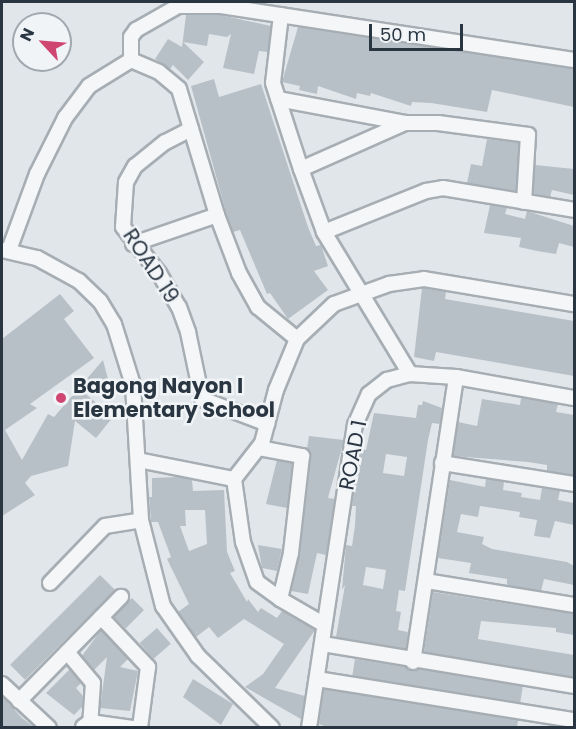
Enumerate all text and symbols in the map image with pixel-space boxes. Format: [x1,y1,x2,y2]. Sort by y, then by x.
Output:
north arrow [12,12,72,72]
scale bar [372,12,466,50]
text: 50 m [380,22,426,47]
text: N [14,24,40,45]
street label: ROAD 19 [118,224,184,308]
place label: Bagong Nayon I Elementary School [73,373,275,423]
marker: Bagong Nayon I Elementary School [54,391,68,405]
street label: ROAD 1 [334,418,372,492]

